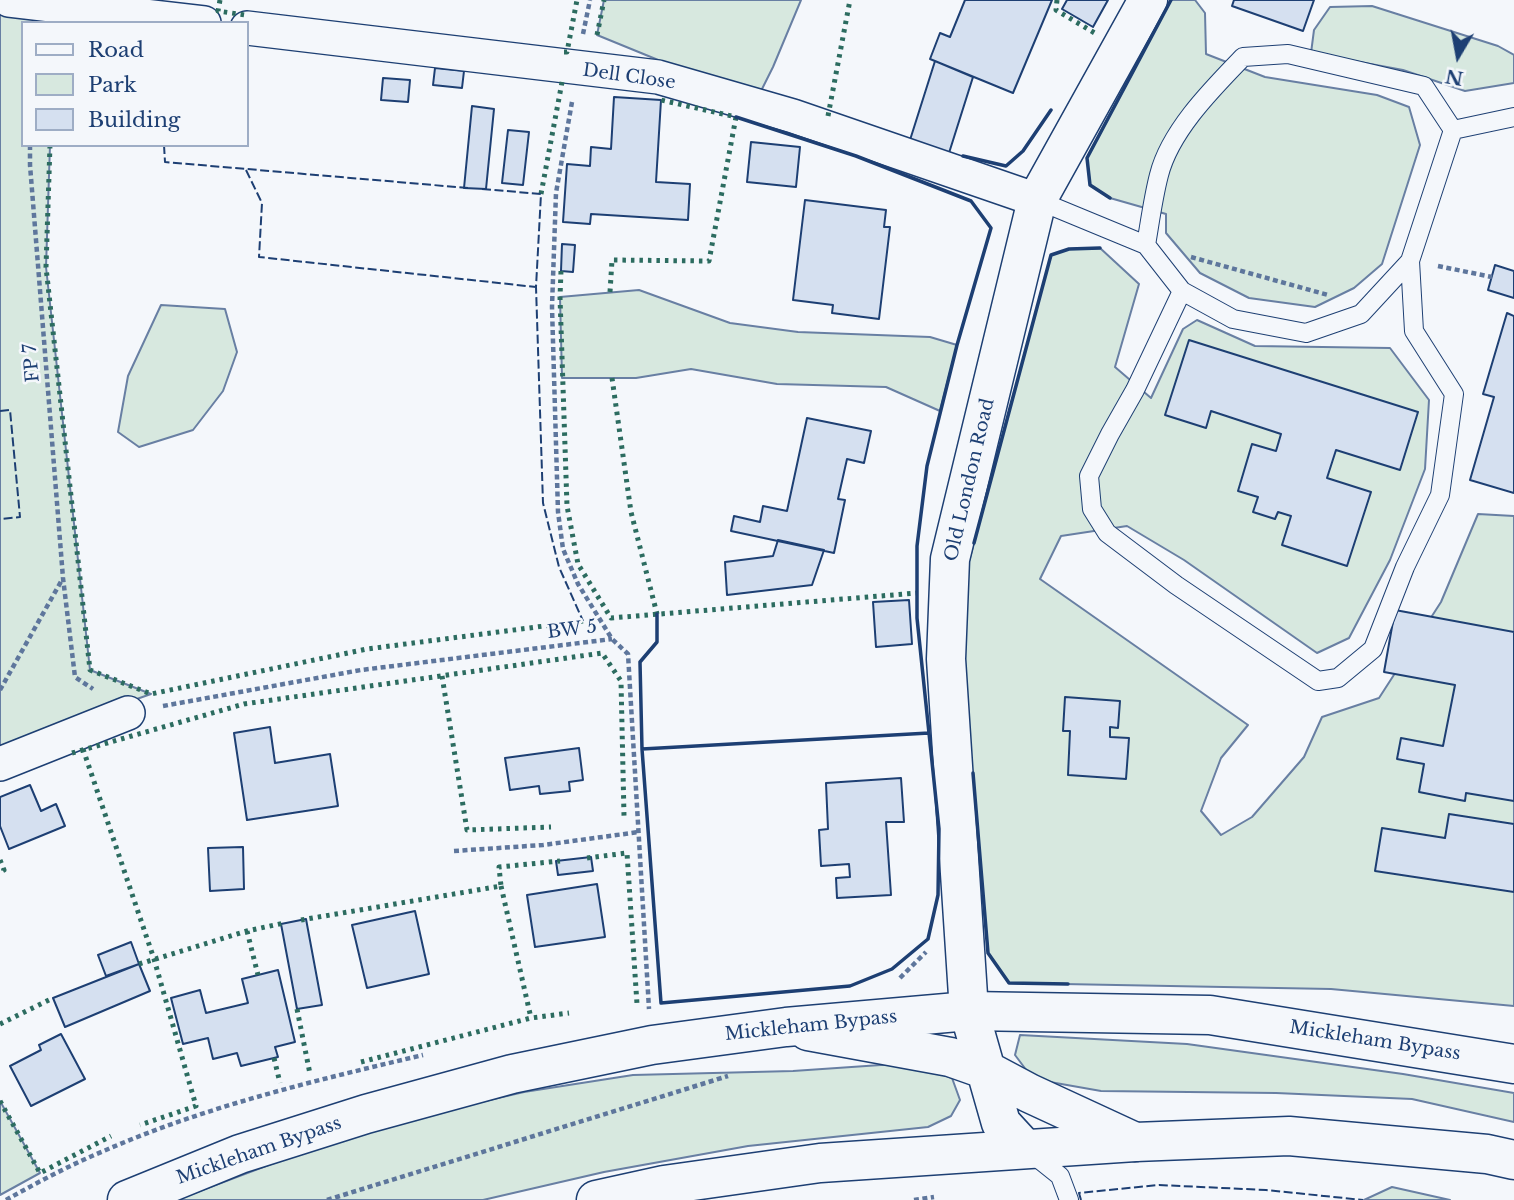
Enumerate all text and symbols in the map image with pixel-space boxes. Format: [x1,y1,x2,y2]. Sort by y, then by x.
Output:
legend [21,21,248,147]
north arrow [1423,21,1493,91]
text: Road [88,37,144,63]
street label: Dell Close [581,60,677,94]
text: N [1443,64,1465,90]
text: Park [88,72,137,98]
text: Building [88,107,180,133]
street label: FP 7 [20,343,44,383]
street label: Old London Road [941,396,999,564]
street label: BW 5 [546,616,598,644]
street label: Mickleham Bypass [724,1006,898,1046]
street label: Mickleham Bypass [1288,1017,1462,1065]
street label: Mickleham Bypass [174,1113,344,1189]

